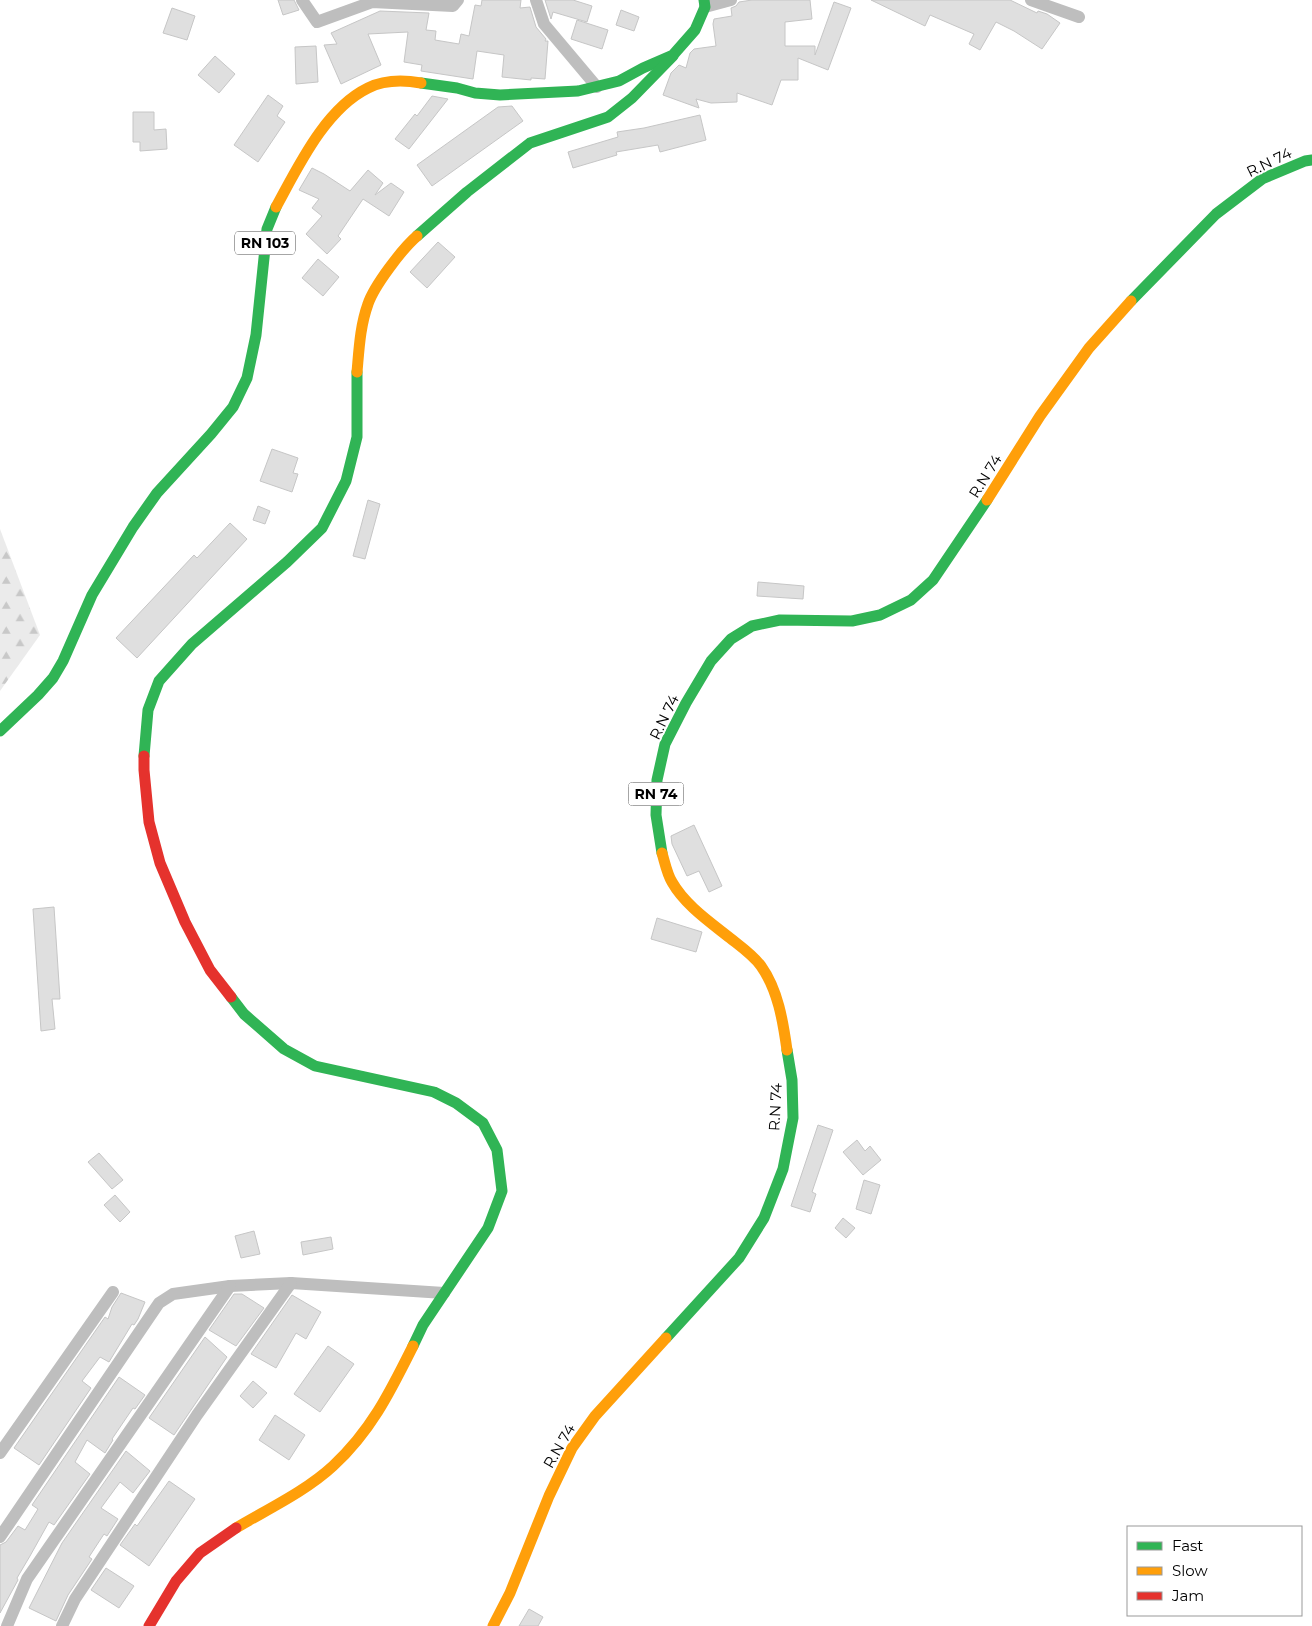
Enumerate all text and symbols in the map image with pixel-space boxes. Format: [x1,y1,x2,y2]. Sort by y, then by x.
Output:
street label: R.N 74 [1243,143,1295,181]
road number: RN 103 [235,232,295,254]
street label: R.N 74 [964,451,1006,501]
street label: R.N 74 [645,691,683,743]
road number: RN 74 [628,782,684,806]
street label: R.N 74 [764,1082,786,1131]
street label: R.N 74 [539,1420,579,1472]
legend [1127,1526,1302,1616]
text: Fast [1172,1536,1203,1555]
text: Slow [1172,1561,1208,1580]
text: Jam [1171,1586,1204,1605]

